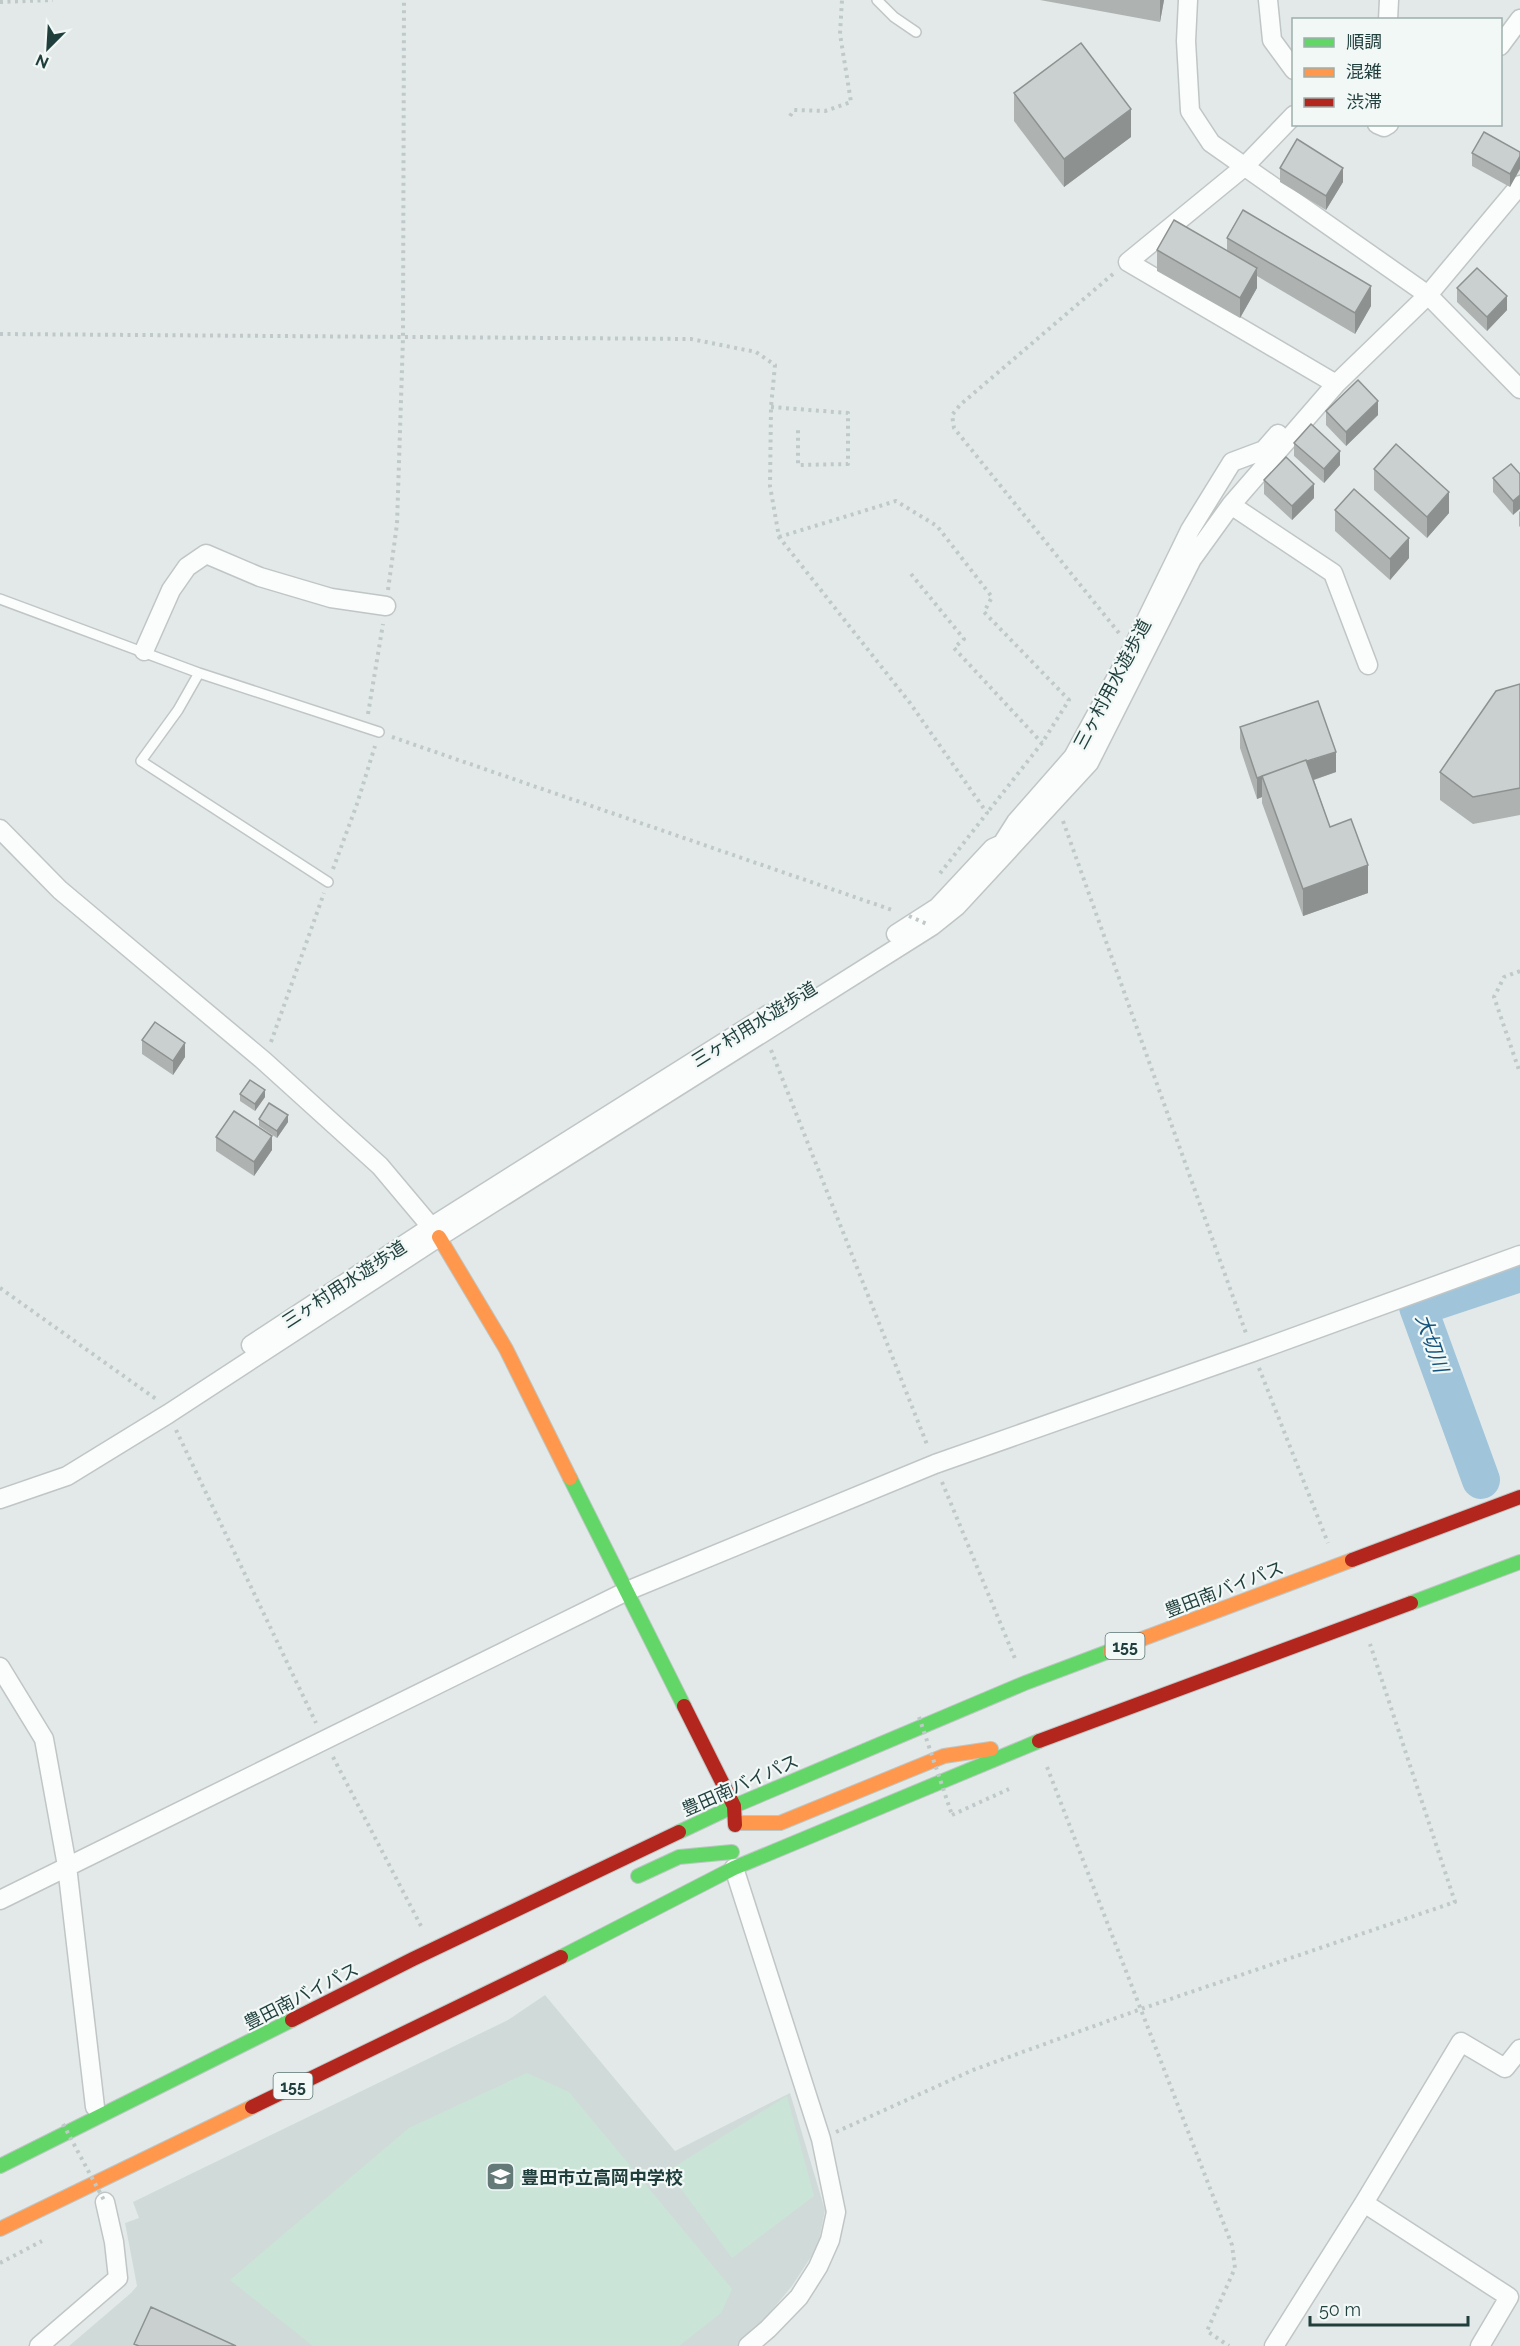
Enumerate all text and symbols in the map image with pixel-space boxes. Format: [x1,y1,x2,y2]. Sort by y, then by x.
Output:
north arrow [18,18,78,78]
legend [1292,18,1502,126]
text: 順調 [1346,31,1382,52]
text: N [33,50,52,72]
text: 混雑 [1346,61,1382,82]
text: 渋滞 [1346,91,1382,112]
street label: 三ヶ村用水遊歩道 [1069,615,1155,753]
street label: 三ヶ村用水遊歩道 [687,977,821,1071]
street label: 三ヶ村用水遊歩道 [278,1236,410,1332]
water label: 大切川 [1411,1311,1454,1377]
street label: 豊田南バイパス [1162,1557,1286,1621]
road number: 155 [1106,1633,1144,1659]
street label: 豊田南バイパス [678,1750,802,1820]
street label: 豊田南バイパス [240,1958,362,2034]
road number: 155 [274,2073,312,2099]
school or university icon: 豊田市立高岡中学校 [484,2161,516,2193]
place label: 豊田市立高岡中学校 [521,2167,683,2188]
scale bar [1310,2289,1468,2327]
text: 50 m [1319,2299,1361,2320]

